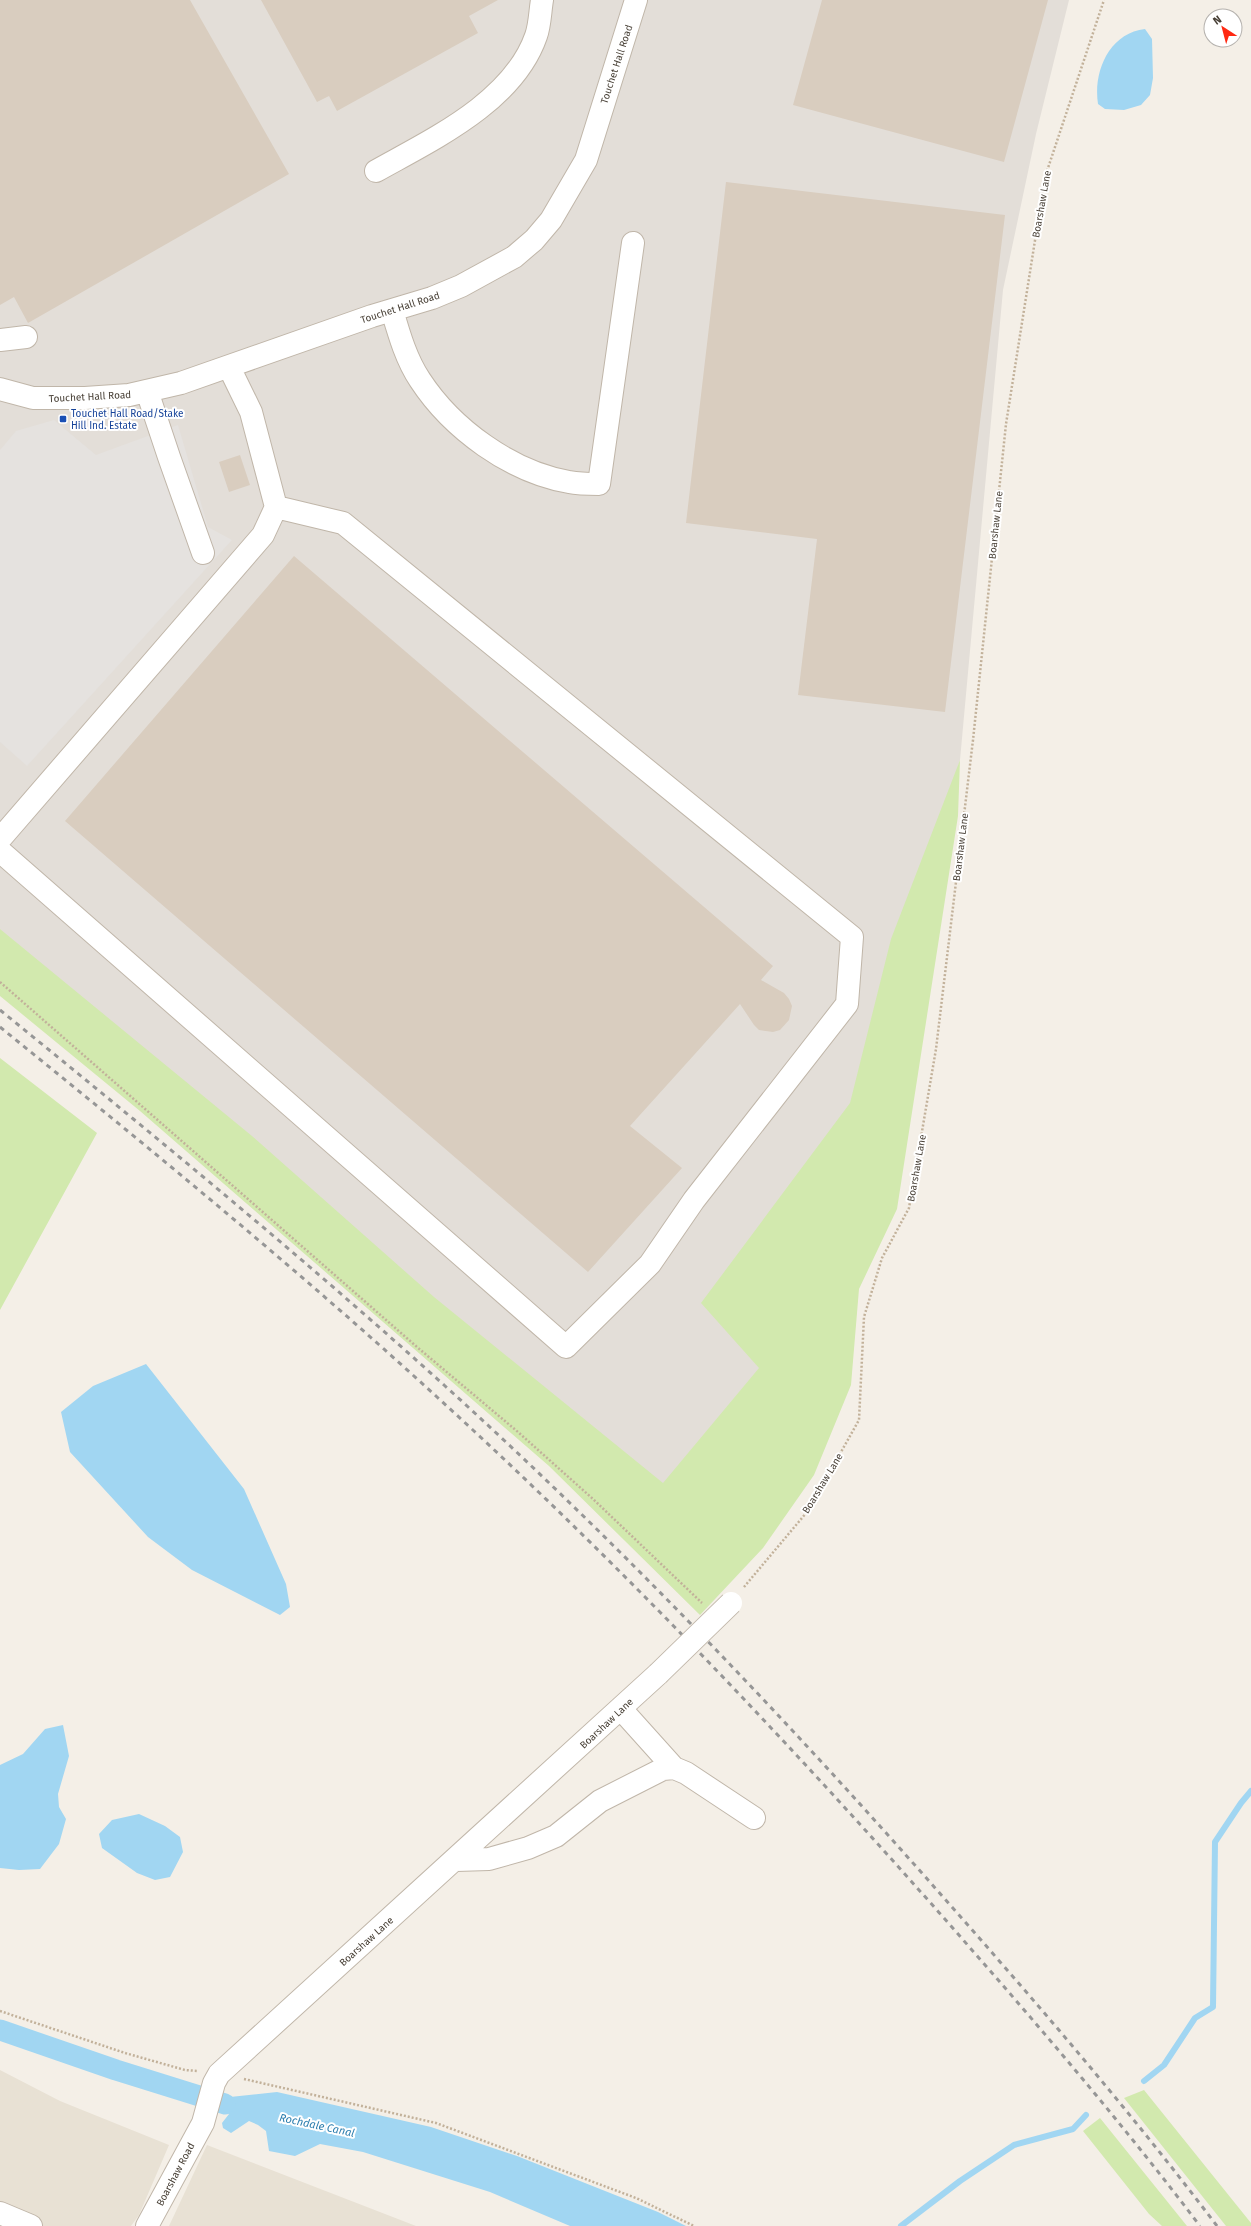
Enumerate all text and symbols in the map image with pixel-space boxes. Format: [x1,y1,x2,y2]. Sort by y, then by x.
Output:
north arrow [1203,8,1243,48]
text: N [1211,13,1224,28]
street label: Touchet Hall Road [599,23,635,105]
street label: Boarshaw Lane [1030,169,1054,239]
street label: Touchet Hall Road [359,290,441,326]
street label: Touchet Hall Road [49,389,131,405]
place label: Touchet Hall Road/Stake Hill Ind. Estate [71,408,183,432]
marker: Touchet Hall Road/Stake Hill Ind. Estate [58,414,68,424]
street label: Boarshaw Lane [986,490,1006,560]
street label: Boarshaw Lane [951,812,971,882]
street label: Boarshaw Lane [905,1133,929,1203]
street label: Boarshaw Lane [800,1451,846,1516]
street label: Boarshaw Lane [578,1696,636,1751]
street label: Boarshaw Lane [337,1914,396,1969]
water label: Rochdale Canal [278,2111,356,2140]
street label: Boarshaw Road [154,2141,198,2208]

